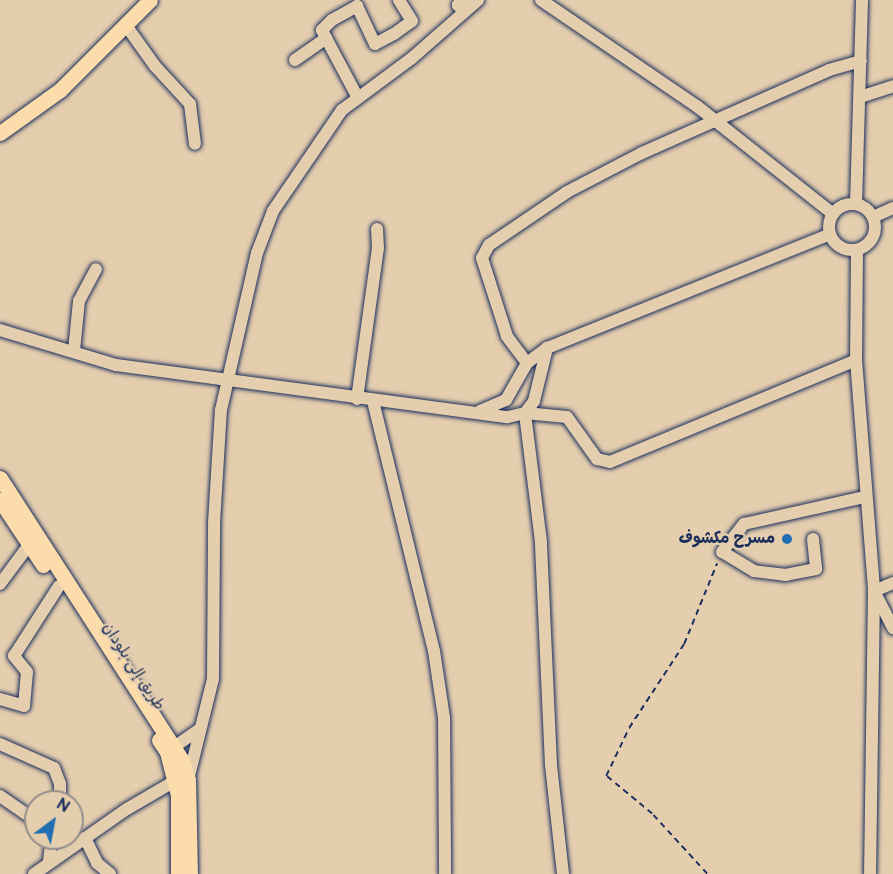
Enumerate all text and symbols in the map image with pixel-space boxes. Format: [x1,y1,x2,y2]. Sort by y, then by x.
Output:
place label: مسرح مكشوف [679,529,775,549]
marker: مسرح مكشوف [780,532,794,546]
street label: طريق إلى بلودان [98,620,168,714]
north arrow [24,790,84,850]
text: N [53,795,73,817]

